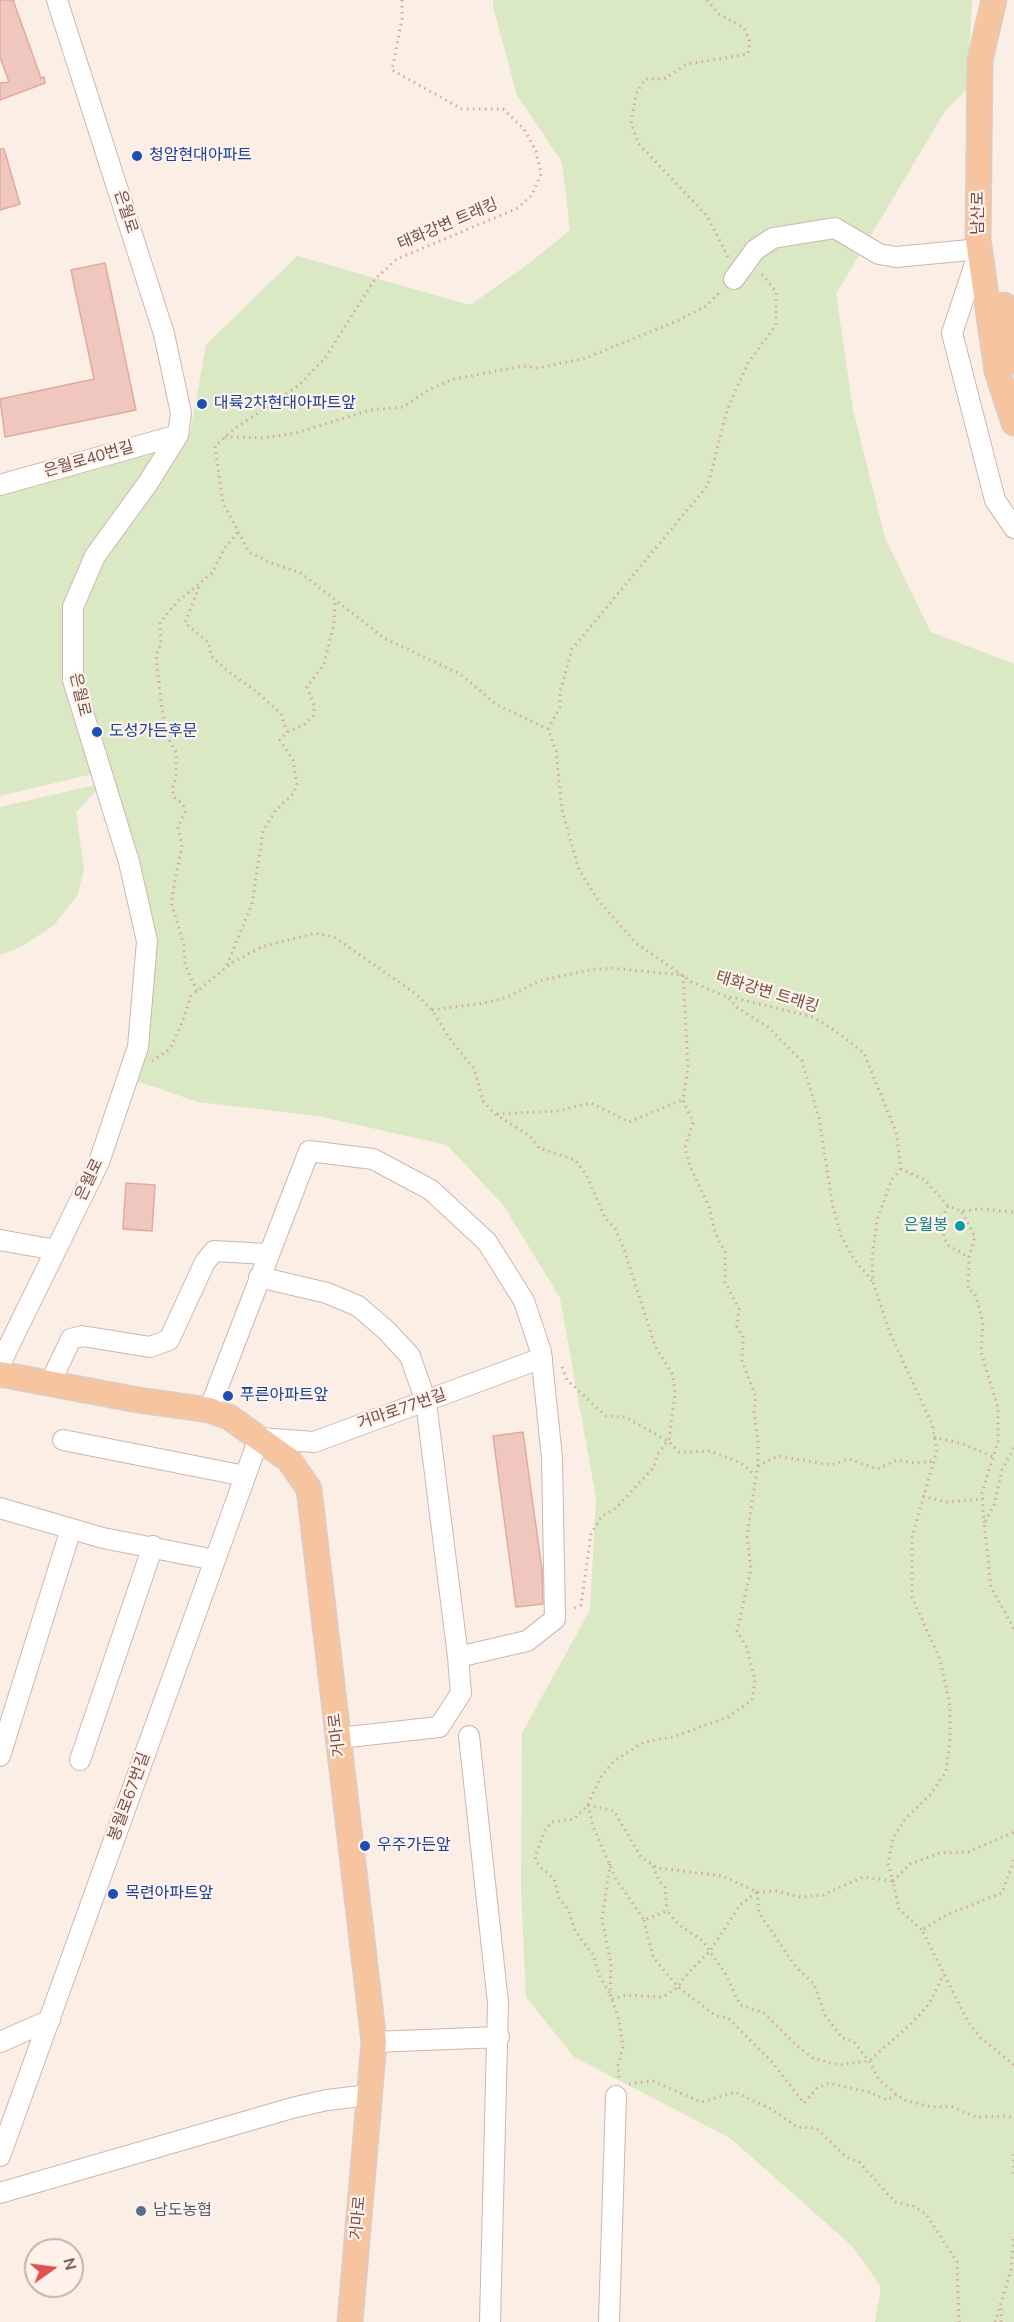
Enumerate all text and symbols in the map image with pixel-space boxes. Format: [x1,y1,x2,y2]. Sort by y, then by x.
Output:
place label: 청암현대아파트 [149,146,252,166]
marker: 청암현대아파트 [130,149,144,163]
street label: 은월로 [109,188,141,236]
street label: 남산로 [969,191,989,235]
street label: 태화강변 트래킹 [395,195,501,255]
place label: 대륙2차현대아파트앞 [214,394,356,414]
marker: 대륙2차현대아파트앞 [195,397,209,411]
street label: 은월로40번길 [42,438,136,482]
street label: 은월로 [65,671,93,719]
place label: 도성가든후문 [109,722,197,742]
marker: 도성가든후문 [90,725,104,739]
street label: 태화강변 트래킹 [713,968,821,1018]
street label: 은월로 [72,1156,108,1204]
place label: 은월봉 [904,1216,948,1236]
marker: 은월봉 [953,1219,967,1233]
place label: 푸른아파트앞 [240,1386,328,1406]
street label: 거마로77번길 [355,1386,449,1434]
marker: 푸른아파트앞 [221,1389,235,1403]
street label: 거마로 [326,1712,350,1758]
street label: 봉월로67번길 [105,1750,155,1844]
place label: 우주가든앞 [377,1836,451,1856]
marker: 우주가든앞 [358,1839,372,1853]
place label: 목련아파트앞 [125,1884,213,1904]
marker: 목련아파트앞 [106,1887,120,1901]
street label: 거마로 [348,2195,370,2241]
place label: 남도농협 [153,2201,212,2221]
marker: 남도농협 [134,2204,148,2218]
north arrow [24,2238,84,2298]
text: N [57,2256,82,2273]

